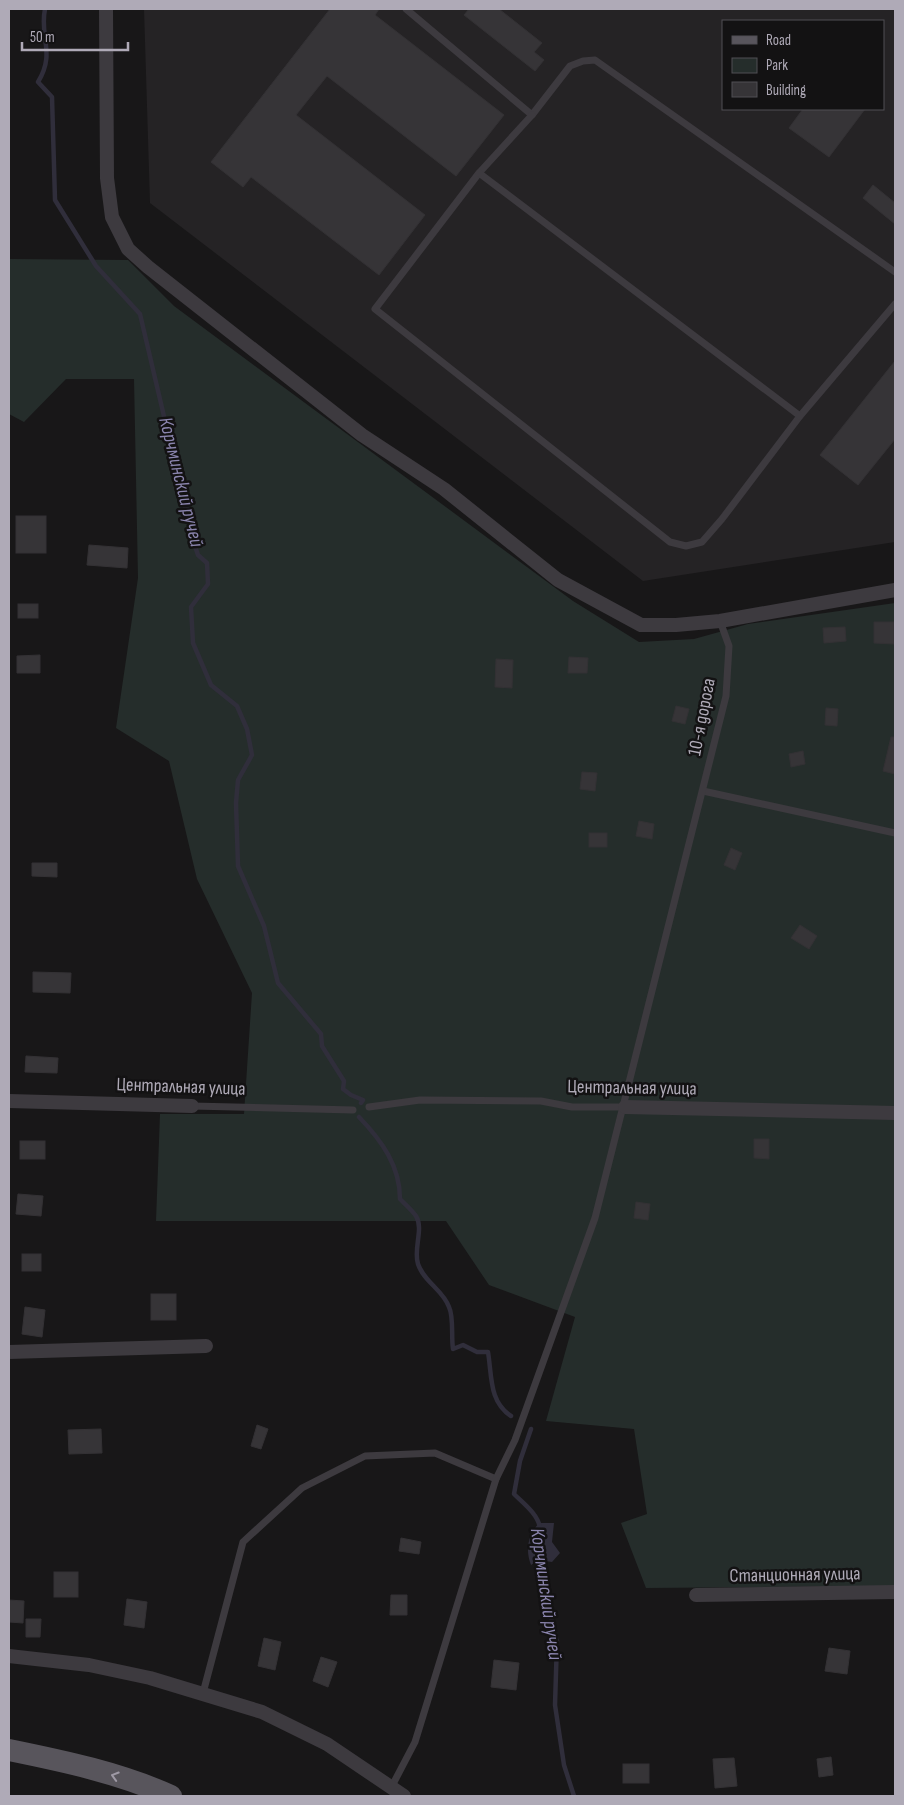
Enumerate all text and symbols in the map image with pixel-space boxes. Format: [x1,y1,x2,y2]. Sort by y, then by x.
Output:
scale bar [22,20,129,52]
legend [722,20,884,110]
text: 50 m [30,28,55,47]
text: Road [766,31,791,50]
text: Park [766,56,788,75]
text: Building [766,81,806,100]
water label: Корчминский ручей [153,415,209,550]
street label: 10-я дорога [683,676,721,758]
street label: Центральная улица [116,1073,246,1101]
street label: Центральная улица [567,1075,697,1101]
water label: Корчминский ручей [525,1527,567,1662]
street label: Станционная улица [729,1562,861,1588]
one-way arrow [112,1772,120,1782]

